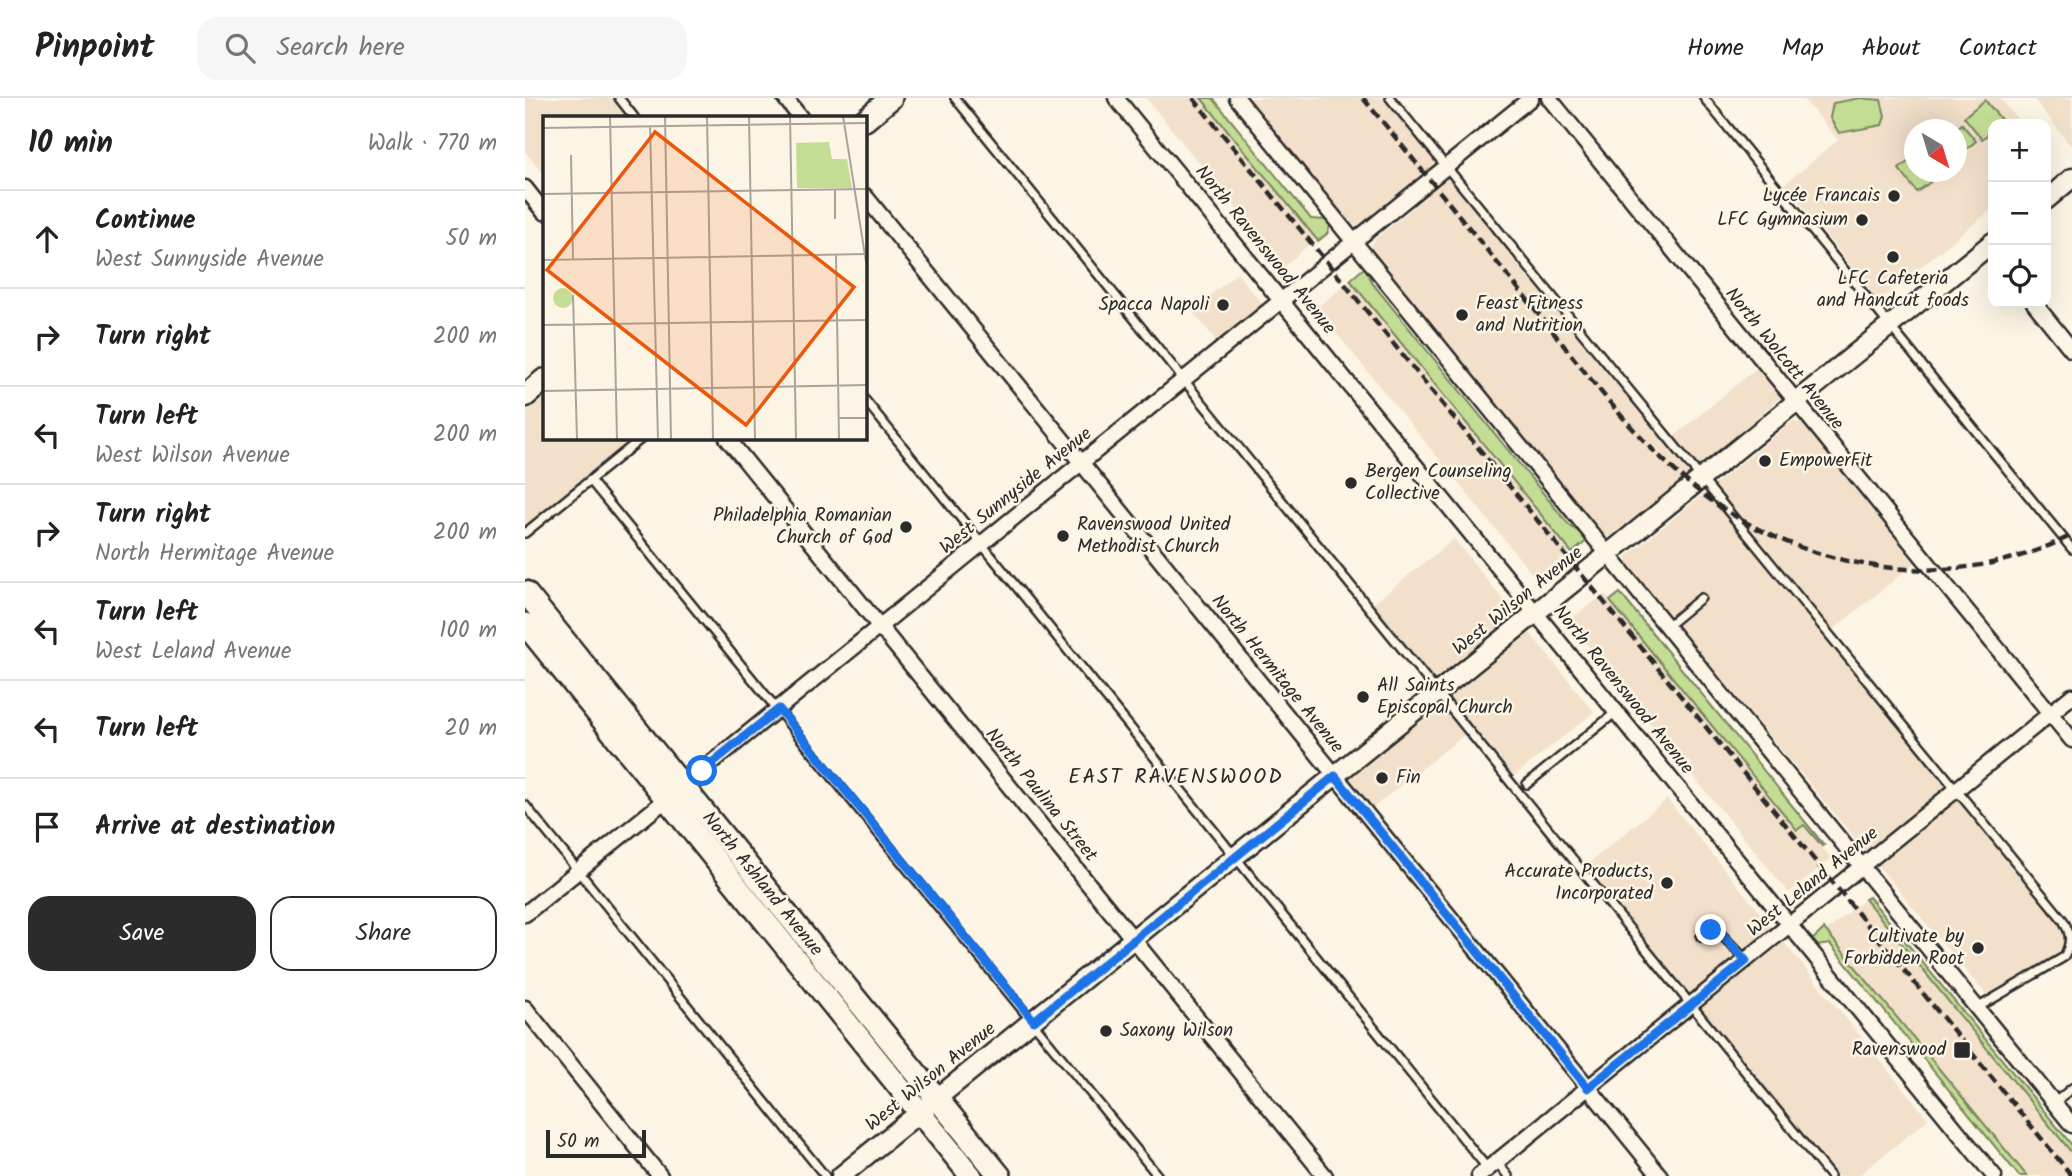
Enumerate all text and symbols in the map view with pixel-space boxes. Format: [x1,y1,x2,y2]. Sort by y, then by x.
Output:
search box [197,17,687,80]
text: Pinpoint [35,22,155,75]
text: Search here [277,27,405,69]
icon: search [221,29,259,67]
text: Home [1687,29,1744,68]
text: Map [1782,29,1824,68]
text: About [1862,29,1920,68]
text: Contact [1958,29,2037,68]
inset map [543,116,866,439]
north arrow [1904,119,1967,182]
map controls [1988,119,2051,308]
button: + [1988,119,2051,182]
text: 10 min [28,120,113,168]
text: Walk · 770 m [368,126,497,162]
street label: North Ravenswood Avenue [1187,159,1343,342]
place label: Lycée Francais [1763,181,1880,211]
button: − [1988,182,2051,245]
marker: Lycée Francais [1886,188,1902,204]
text: Continue [95,200,196,242]
place label: LFC Gymnasium [1717,205,1848,235]
marker: LFC Gymnasium [1854,212,1870,228]
icon: ahead [28,220,66,258]
text: 50 m [446,221,497,257]
text: West Sunnyside Avenue [95,242,324,278]
button: locate [1988,245,2051,308]
marker: LFC Cafeteria and Handcut foods [1885,249,1901,265]
place label: LFC Cafeteria and Handcut foods [1817,264,1969,316]
street label: North Wolcott Avenue [1717,281,1851,437]
place label: Feast Fitness and Nutrition [1476,289,1583,341]
place label: Spacca Napoli [1099,290,1210,320]
marker: Spacca Napoli [1215,297,1231,313]
marker: Feast Fitness and Nutrition [1454,307,1470,323]
text: Turn right [95,316,211,358]
icon: right [28,318,66,356]
text: 200 m [433,319,497,355]
text: Turn left [95,396,198,438]
icon: left [28,416,66,454]
text: 200 m [433,417,497,453]
street label: West Sunnyside Avenue [933,420,1099,562]
text: West Wilson Avenue [95,438,290,474]
place label: EmpowerFit [1779,446,1873,476]
marker: EmpowerFit [1757,453,1773,469]
place label: Bergen Counseling Collective [1365,457,1512,509]
marker: Bergen Counseling Collective [1343,475,1359,491]
text: Turn right [95,494,211,536]
place label: Philadelphia Romanian Church of God [713,501,893,553]
place label: Ravenswood United Methodist Church [1077,510,1231,562]
icon: right [28,514,66,552]
text: 200 m [433,515,497,551]
marker: Philadelphia Romanian Church of God [898,519,914,535]
marker: Ravenswood United Methodist Church [1055,528,1071,544]
text: North Hermitage Avenue [95,536,334,572]
street label: West Wilson Avenue [1446,538,1590,663]
street label: North Hermitage Avenue [1203,588,1351,761]
text: Turn left [95,592,198,634]
street label: North Ravenswood Avenue [1545,599,1701,782]
icon: left [28,612,66,650]
text: 100 m [439,613,497,649]
text: West Leland Avenue [95,634,291,670]
place label: All Saints Episcopal Church [1377,671,1513,723]
marker: All Saints Episcopal Church [1355,689,1371,705]
text: Turn left [95,708,198,750]
icon: left [28,710,66,748]
text: 20 m [445,711,497,747]
street label: North Paulina Street [977,721,1105,869]
route start [686,755,717,786]
district label: EAST RAVENSWOOD [1068,761,1284,794]
place label: Fin [1396,763,1421,793]
marker: Fin [1374,770,1390,786]
street label: North Ashland Avenue [694,805,830,964]
text: Arrive at destination [95,806,335,848]
icon: arrive [28,808,66,846]
street label: West Leland Avenue [1741,819,1886,945]
place label: Accurate Products, Incorporated [1505,857,1654,909]
marker: Accurate Products, Incorporated [1659,875,1675,891]
button: Save [28,896,256,971]
button: Share [270,896,497,971]
route end [1695,914,1726,945]
place label: Cultivate by Forbidden Root [1844,922,1965,974]
marker: Cultivate by Forbidden Root [1970,940,1986,956]
street label: West Wilson Avenue [859,1014,1003,1139]
place label: Saxony Wilson [1120,1016,1233,1046]
marker: Saxony Wilson [1098,1023,1114,1039]
place label: Ravenswood [1852,1035,1947,1065]
marker: Ravenswood [1952,1040,1972,1060]
scale bar [546,1127,646,1159]
text: 50 m [557,1127,599,1157]

